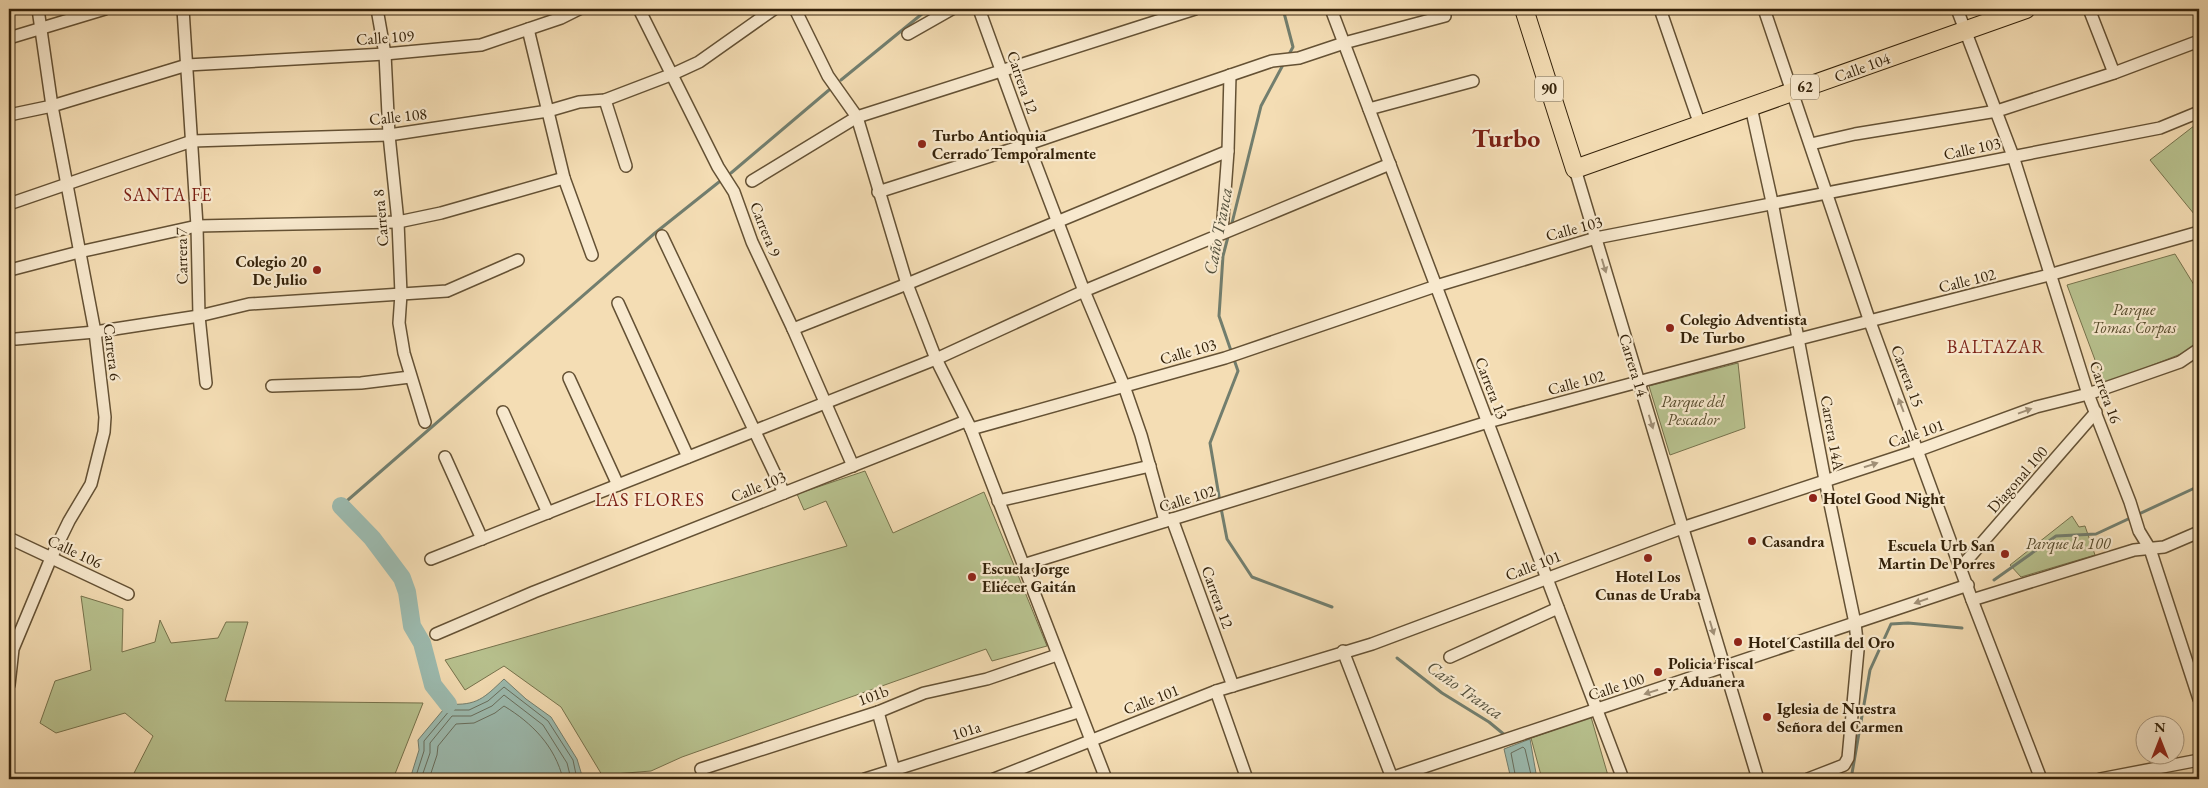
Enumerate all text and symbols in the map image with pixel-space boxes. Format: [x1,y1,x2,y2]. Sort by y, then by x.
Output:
street label: Calle 109 [355,25,415,50]
street label: Carrera 12 [1002,48,1043,117]
street label: Calle 104 [1831,48,1893,87]
road number: 62 [1791,74,1819,100]
road number: 90 [1535,76,1563,102]
street label: Calle 108 [368,103,428,130]
district label: Turbo [1472,121,1540,155]
place label: Turbo Antioquia Cerrado Temporalmente [932,125,1096,164]
street label: Calle 103 [1942,132,2003,165]
marker: Turbo Antioquia Cerrado Temporalmente [916,138,928,150]
district label: SANTA FE [123,183,213,206]
water label: Caño Tranca [1198,185,1237,276]
street label: Carrera 8 [368,188,393,247]
street label: Carrera 9 [745,199,786,260]
street label: Calle 103 [1543,211,1605,246]
street label: Carrera 7 [170,227,192,285]
place label: Colegio 20 De Julio [235,251,308,290]
one-way arrow [1601,259,1608,274]
street label: Calle 102 [1936,263,1998,298]
marker: Colegio 20 De Julio [311,264,323,276]
park label: Parque Tomas Corpas [2092,299,2177,338]
place label: Colegio Adventista De Turbo [1680,309,1808,348]
street label: Carrera 6 [99,322,126,382]
marker: Colegio Adventista De Turbo [1664,322,1676,334]
street label: Carrera 14 [1614,331,1653,400]
street label: Calle 103 [1157,333,1219,370]
district label: BALTAZAR [1947,335,2045,358]
street label: Carrera 15 [1886,342,1929,410]
street label: Carrera 13 [1470,354,1513,423]
street label: Carrera 16 [2085,358,2127,427]
street label: Calle 102 [1545,365,1607,400]
park label: Parque del Pescador [1661,391,1725,430]
street label: Carrera 14A [1816,394,1850,473]
one-way arrow [1897,397,1905,412]
one-way arrow [2018,407,2033,415]
one-way arrow [1647,414,1655,429]
street label: Calle 101 [1885,414,1947,453]
street label: Diagonal 100 [1982,441,2052,517]
one-way arrow [1864,461,1879,469]
street label: Calle 103 [727,466,789,507]
street label: Calle 102 [1156,480,1218,517]
district label: LAS FLORES [595,488,705,511]
place label: Hotel Good Night [1823,488,1945,509]
marker: Hotel Good Night [1807,492,1819,504]
street label: Calle 106 [44,530,106,573]
place label: Casandra [1762,531,1825,552]
park label: Parque la 100 [2026,533,2112,555]
marker: Casandra [1746,535,1758,547]
place label: Escuela Urb San Martin De Porres [1878,535,1995,574]
street label: Calle 101 [1502,545,1564,586]
marker: Escuela Urb San Martin De Porres [1999,548,2011,560]
marker: Hotel Los Cunas de Uraba [1642,552,1654,564]
place label: Escuela Jorge Eliécer Gaitán [982,558,1076,597]
street label: Carrera 12 [1197,563,1239,632]
place label: Hotel Los Cunas de Uraba [1595,566,1702,605]
marker: Escuela Jorge Eliécer Gaitán [966,571,978,583]
one-way arrow [1914,598,1929,605]
one-way arrow [1709,620,1717,635]
place label: Hotel Castilla del Oro [1748,632,1895,653]
marker: Hotel Castilla del Oro [1732,636,1744,648]
place label: Policia Fiscal y Aduanera [1668,653,1754,692]
water label: Caño Tranca [1423,655,1508,724]
marker: Policia Fiscal y Aduanera [1652,666,1664,678]
street label: Calle 100 [1585,667,1647,705]
street label: Calle 101 [1120,679,1182,720]
street label: 101b [855,680,891,711]
one-way arrow [1644,689,1659,696]
place label: Iglesia de Nuestra Señora del Carmen [1777,698,1903,737]
marker: Iglesia de Nuestra Señora del Carmen [1761,711,1773,723]
street label: 101a [949,716,984,745]
north arrow [2136,716,2186,766]
text: N [2154,718,2166,736]

